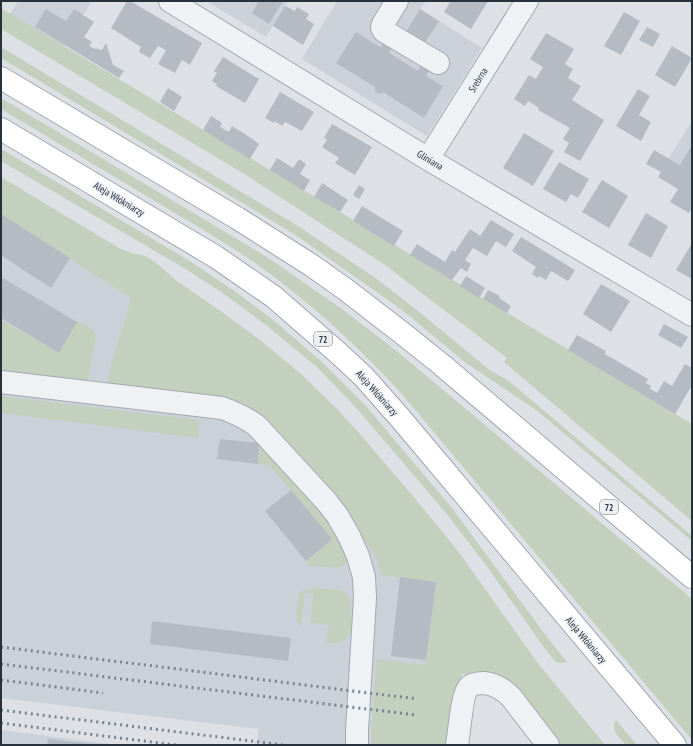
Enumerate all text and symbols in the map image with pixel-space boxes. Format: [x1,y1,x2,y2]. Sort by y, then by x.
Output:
street label: Srebrna [465,65,491,95]
street label: Gliniana [414,147,446,173]
street label: Aleja Włókniarzy [91,179,147,219]
road number: 72 [314,332,332,346]
street label: Aleja Włókniarzy [353,367,401,419]
road number: 72 [600,500,618,514]
street label: Aleja Włókniarzy [563,614,610,666]

